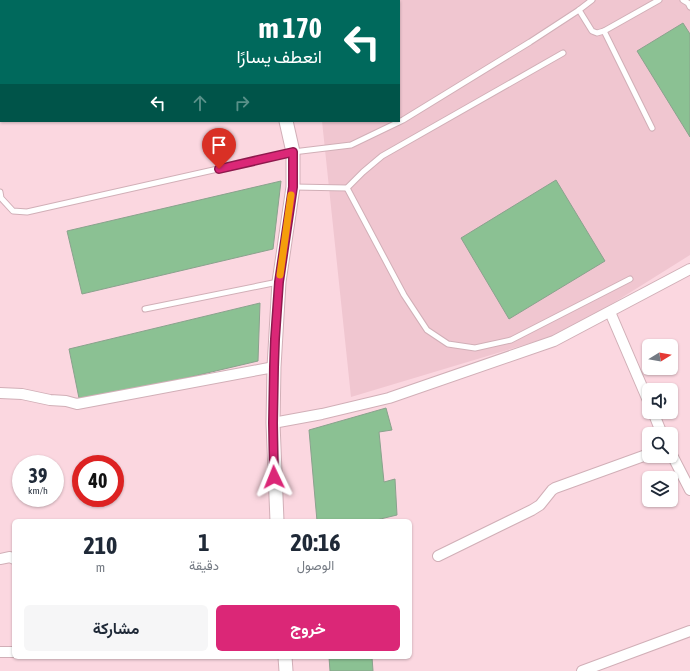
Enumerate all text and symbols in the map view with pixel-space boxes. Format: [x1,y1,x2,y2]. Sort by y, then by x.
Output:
text: 170 m [259,12,322,44]
icon: left [336,16,388,68]
text: انعطف يسارًا [236,46,322,67]
icon: left [147,92,169,114]
icon: ahead [189,92,211,114]
icon: right [231,92,253,114]
pin [202,128,236,169]
icon: arrive [208,134,230,156]
north arrow [642,339,678,375]
map controls [642,339,678,507]
button: sound [642,383,678,419]
button: search [642,427,678,463]
speed limit sign: 40 [72,455,124,507]
position arrow [253,456,295,498]
text: 39 [29,464,47,487]
button: layers [642,471,678,507]
text: km/h [28,485,48,496]
text: 1 [198,529,210,556]
text: 20:16 [291,529,340,556]
text: 210 [84,532,117,559]
text: دقيقة [189,558,219,573]
text: الوصول [297,558,334,573]
text: m [96,560,105,575]
button: مشاركة [24,605,208,651]
button: خروج [216,605,400,651]

